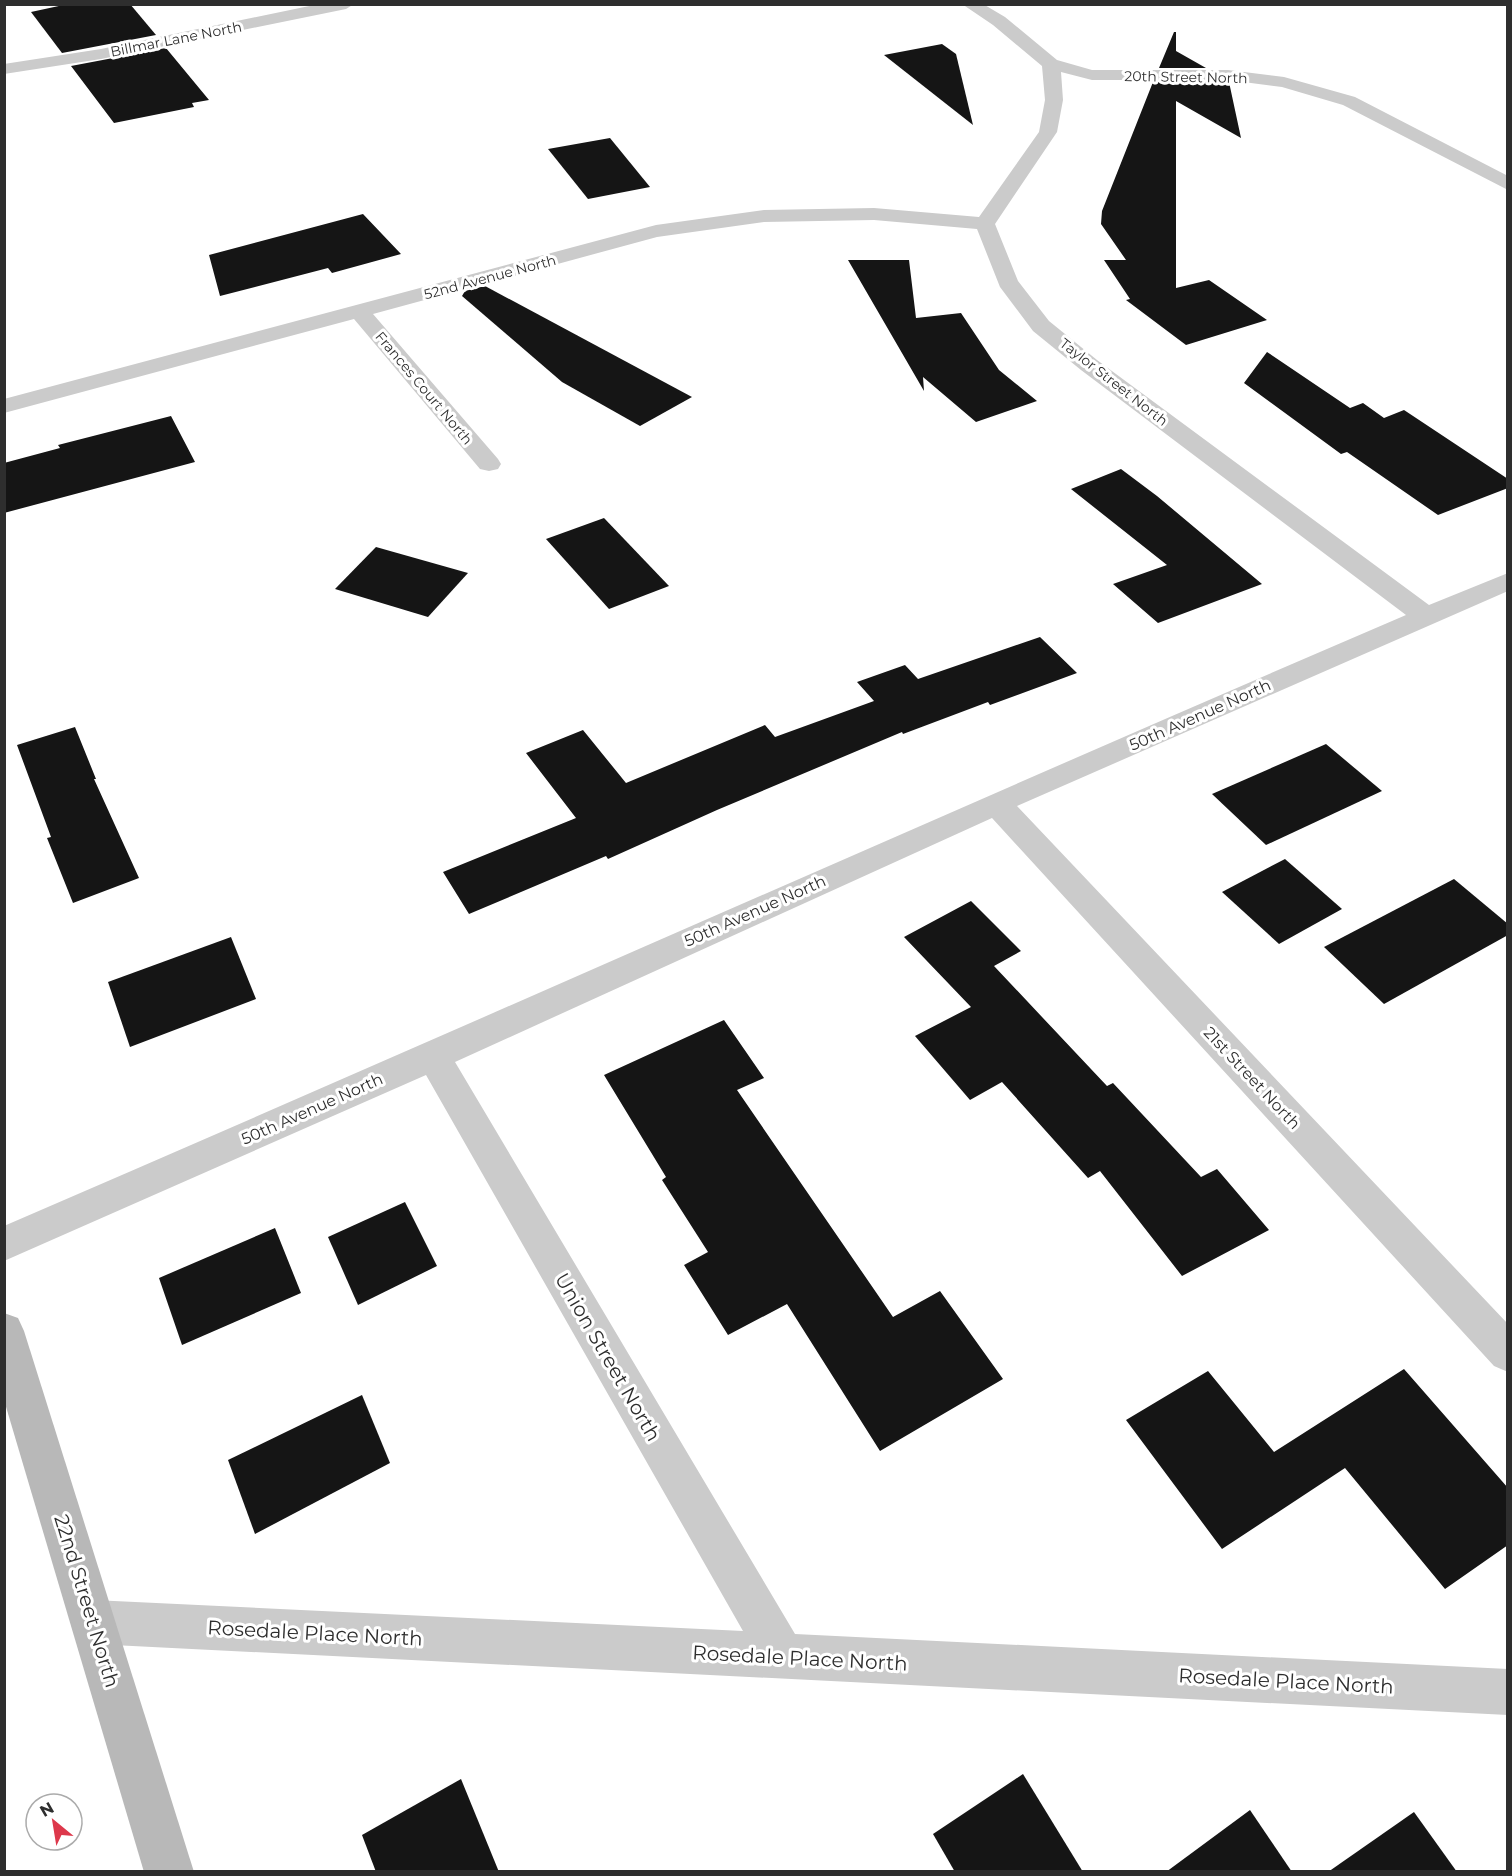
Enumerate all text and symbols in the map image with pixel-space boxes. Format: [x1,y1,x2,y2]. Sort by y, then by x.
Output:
street label: Billmar Lane North [109,17,243,61]
street label: 20th Street North [1124,67,1248,87]
street label: 52nd Avenue North [422,251,558,303]
street label: Frances Court North [371,328,477,448]
street label: Taylor Street North [1056,334,1172,430]
street label: 50th Avenue North [1126,675,1274,755]
street label: 50th Avenue North [681,871,829,951]
street label: 21st Street North [1200,1023,1304,1133]
street label: 50th Avenue North [238,1069,386,1149]
street label: Union Street North [550,1269,666,1445]
street label: 22nd Street North [49,1512,125,1690]
street label: Rosedale Place North [207,1615,423,1651]
street label: Rosedale Place North [692,1640,908,1676]
street label: Rosedale Place North [1178,1663,1394,1699]
north arrow [24,1792,84,1852]
text: N [36,1798,57,1821]

